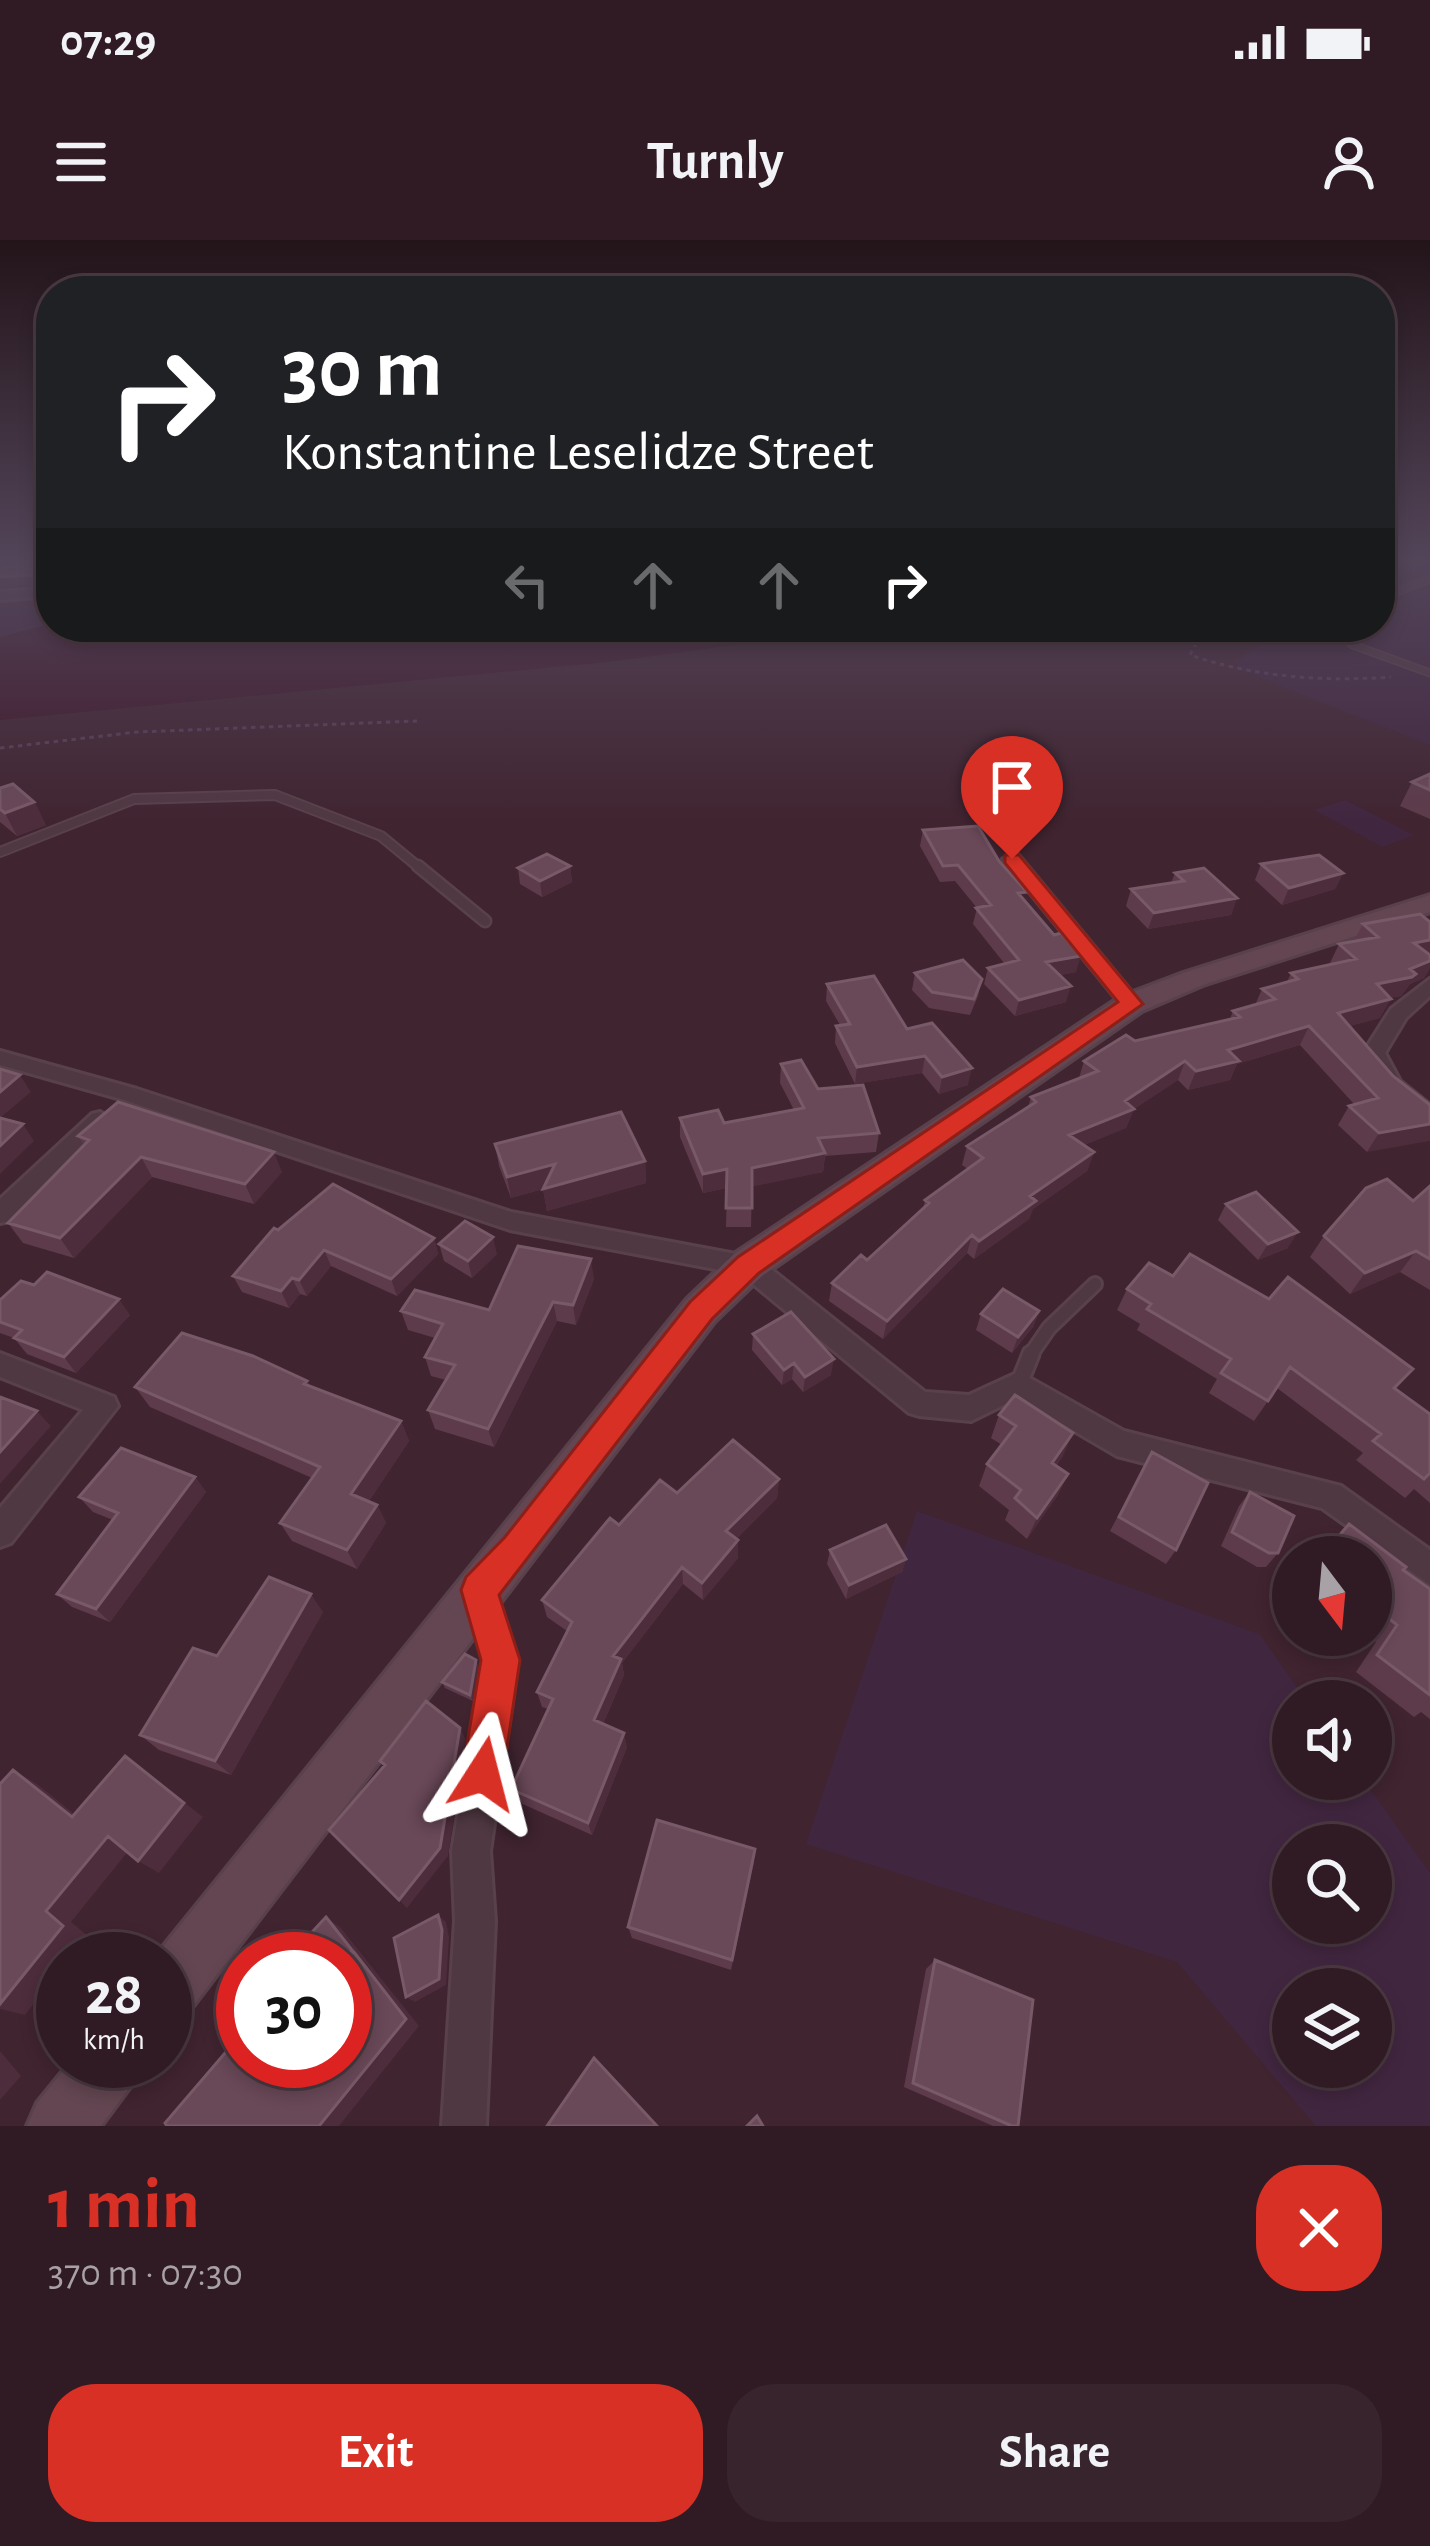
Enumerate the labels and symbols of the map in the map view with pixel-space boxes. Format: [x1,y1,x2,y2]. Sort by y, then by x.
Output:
pin [961,736,1063,859]
north arrow [1272,1536,1392,1656]
position arrow [420,1711,546,1837]
speed limit sign: 30 [216,1932,372,2088]

